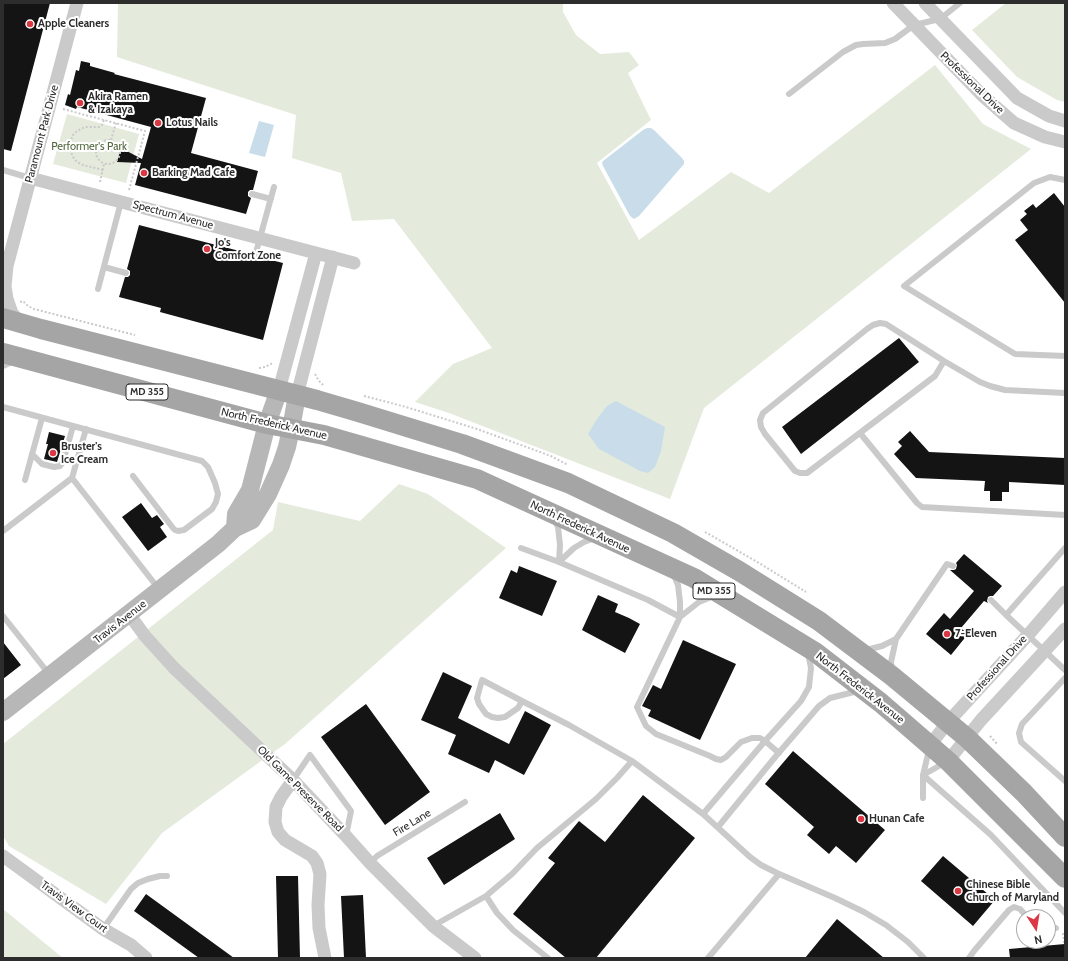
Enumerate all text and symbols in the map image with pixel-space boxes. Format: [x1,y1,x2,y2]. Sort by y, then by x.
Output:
place label: Apple Cleaners [38,17,109,31]
marker: Apple Cleaners [25,19,35,29]
street label: Professional Drive [937,49,1007,117]
street label: Paramount Park Drive [23,84,61,184]
place label: Akira Ramen & Izakaya [88,90,148,116]
marker: Akira Ramen & Izakaya [75,98,85,108]
place label: Lotus Nails [166,116,218,130]
marker: Lotus Nails [153,118,163,128]
park label: Performer's Park [51,140,127,154]
place label: Barking Mad Cafe [152,166,235,180]
marker: Barking Mad Cafe [139,168,149,178]
street label: Spectrum Avenue [131,198,215,232]
place label: Jo's Comfort Zone [215,236,281,262]
marker: Jo's Comfort Zone [202,244,212,254]
road number: MD 355 [126,384,168,400]
street label: North Frederick Avenue [220,405,328,443]
place label: Bruster's Ice Cream [61,440,108,466]
marker: Bruster's Ice Cream [48,448,58,458]
street label: North Frederick Avenue [528,498,632,556]
road number: MD 355 [693,583,735,599]
street label: Travis Avenue [91,597,149,647]
place label: 7-Eleven [955,627,997,641]
marker: 7-Eleven [942,629,952,639]
street label: Professional Drive [964,633,1030,703]
street label: North Frederick Avenue [813,649,907,727]
street label: Old Game Preserve Road [254,743,346,835]
street label: Fire Lane [391,807,433,839]
place label: Hunan Cafe [869,812,925,826]
marker: Hunan Cafe [856,814,866,824]
street label: Travis View Court [38,878,110,936]
place label: Chinese Bible Church of Maryland [966,878,1059,904]
marker: Chinese Bible Church of Maryland [953,886,963,896]
north arrow [1016,909,1056,949]
text: N [1033,932,1044,947]

